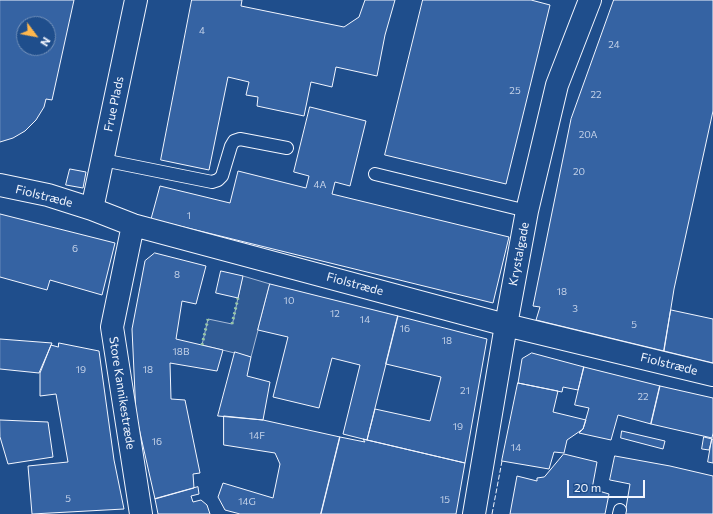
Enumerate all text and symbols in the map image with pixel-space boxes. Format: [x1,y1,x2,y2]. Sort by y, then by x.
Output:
north arrow [16,16,56,56]
house number: 4 [199,25,205,37]
text: N [38,35,53,49]
house number: 24 [608,39,620,51]
street label: Frue Plads [101,75,127,133]
house number: 25 [509,85,521,97]
house number: 22 [590,89,602,101]
house number: 20A [579,129,597,141]
house number: 20 [573,166,585,178]
house number: 4A [314,179,326,191]
street label: Fiolstræde [14,182,74,210]
house number: 1 [187,210,191,222]
street label: Krystalgade [506,221,532,287]
house number: 6 [72,243,78,255]
house number: 8 [174,269,180,281]
street label: Fiolstræde [325,270,385,298]
house number: 18 [557,286,567,298]
house number: 10 [284,295,294,307]
house number: 3 [572,303,578,315]
house number: 12 [330,308,340,320]
house number: 14 [360,314,370,326]
house number: 5 [631,319,637,331]
house number: 16 [400,323,410,335]
house number: 18 [442,335,452,347]
street label: Store Kannikestræde [106,336,138,450]
house number: 18B [173,346,189,358]
street label: Fiolstræde [639,350,699,378]
house number: 19 [76,364,86,376]
house number: 18 [143,364,153,376]
house number: 21 [460,385,470,397]
house number: 22 [637,391,649,403]
house number: 19 [453,421,463,433]
house number: 14F [249,430,265,442]
house number: 16 [152,436,162,448]
house number: 14 [511,442,521,454]
scale bar [569,472,647,498]
text: 20 m [574,480,601,494]
house number: 5 [65,493,71,505]
house number: 15 [440,494,450,506]
house number: 14G [238,496,256,508]

